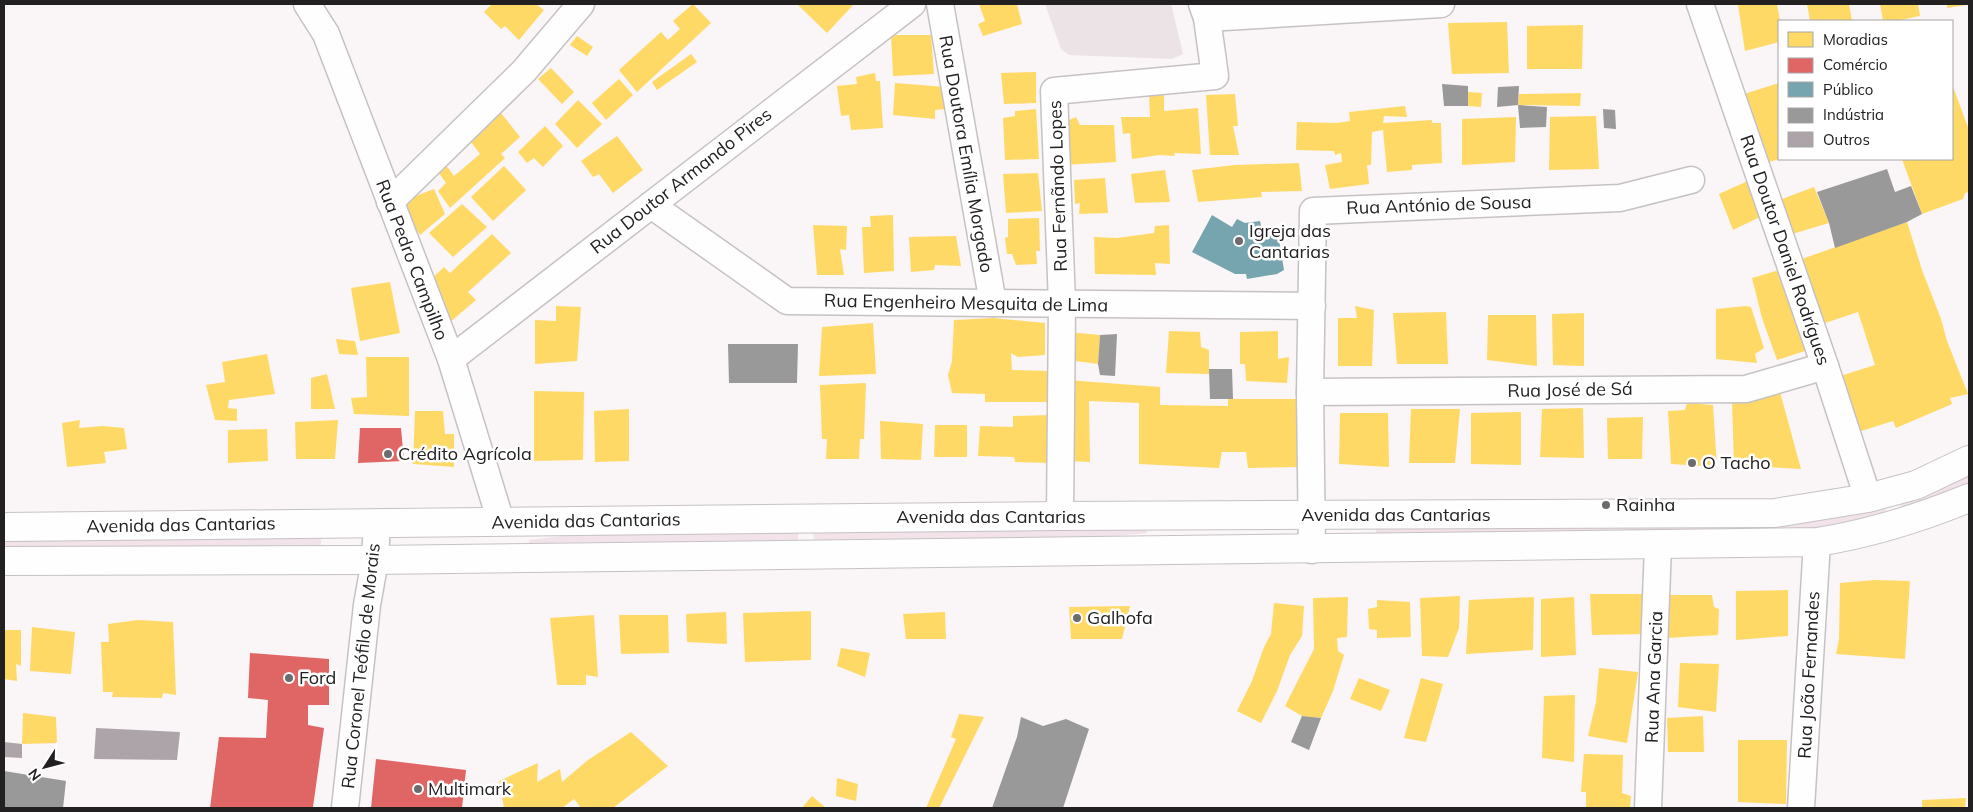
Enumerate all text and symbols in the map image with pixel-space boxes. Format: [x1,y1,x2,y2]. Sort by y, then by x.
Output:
legend [1778,20,1953,160]
text: Moradias [1823,30,1888,49]
street label: Rua Doutora Emília Morgado [934,33,999,274]
text: Comércio [1823,55,1888,74]
text: Público [1823,80,1873,99]
street label: Rua Fernãndo Lopes [1043,100,1072,272]
street label: Rua Doutor Armando Pires [585,103,776,259]
text: Indústria [1823,105,1884,124]
text: Outros [1823,130,1870,149]
street label: Rua Doutor Daniel Rodrígues [1735,132,1836,368]
street label: Rua Pedro Campilho [371,176,454,344]
street label: Rua António de Sousa [1346,190,1532,219]
place label: Igreja das Cantarias [1249,219,1331,263]
marker: Igreja das Cantarias [1233,235,1245,247]
street label: Rua Engenheiro Mesquita de Lima [824,289,1108,316]
street label: Rua José de Sá [1507,377,1633,402]
place label: Crédito Agrícola [398,442,532,465]
marker: Crédito Agrícola [382,448,394,460]
place label: O Tacho [1702,451,1771,474]
marker: O Tacho [1686,457,1698,469]
place label: Rainha [1616,493,1675,516]
marker: Rainha [1600,499,1612,511]
street label: Avenida das Cantarias [1301,503,1491,526]
street label: Avenida das Cantarias [896,505,1086,528]
street label: Avenida das Cantarias [491,507,681,534]
street label: Avenida das Cantarias [86,511,276,538]
street label: Rua Coronel Teófilo de Morais [336,542,385,790]
street label: Rua João Fernandes [1793,591,1824,759]
place label: Galhofa [1087,606,1153,629]
street label: Rua Ana Garcia [1640,611,1667,743]
marker: Galhofa [1071,612,1083,624]
place label: Ford [299,666,336,689]
marker: Ford [283,672,295,684]
north arrow [20,742,70,792]
text: N [24,765,45,784]
place label: Multimark [428,777,512,800]
marker: Multimark [412,783,424,795]

